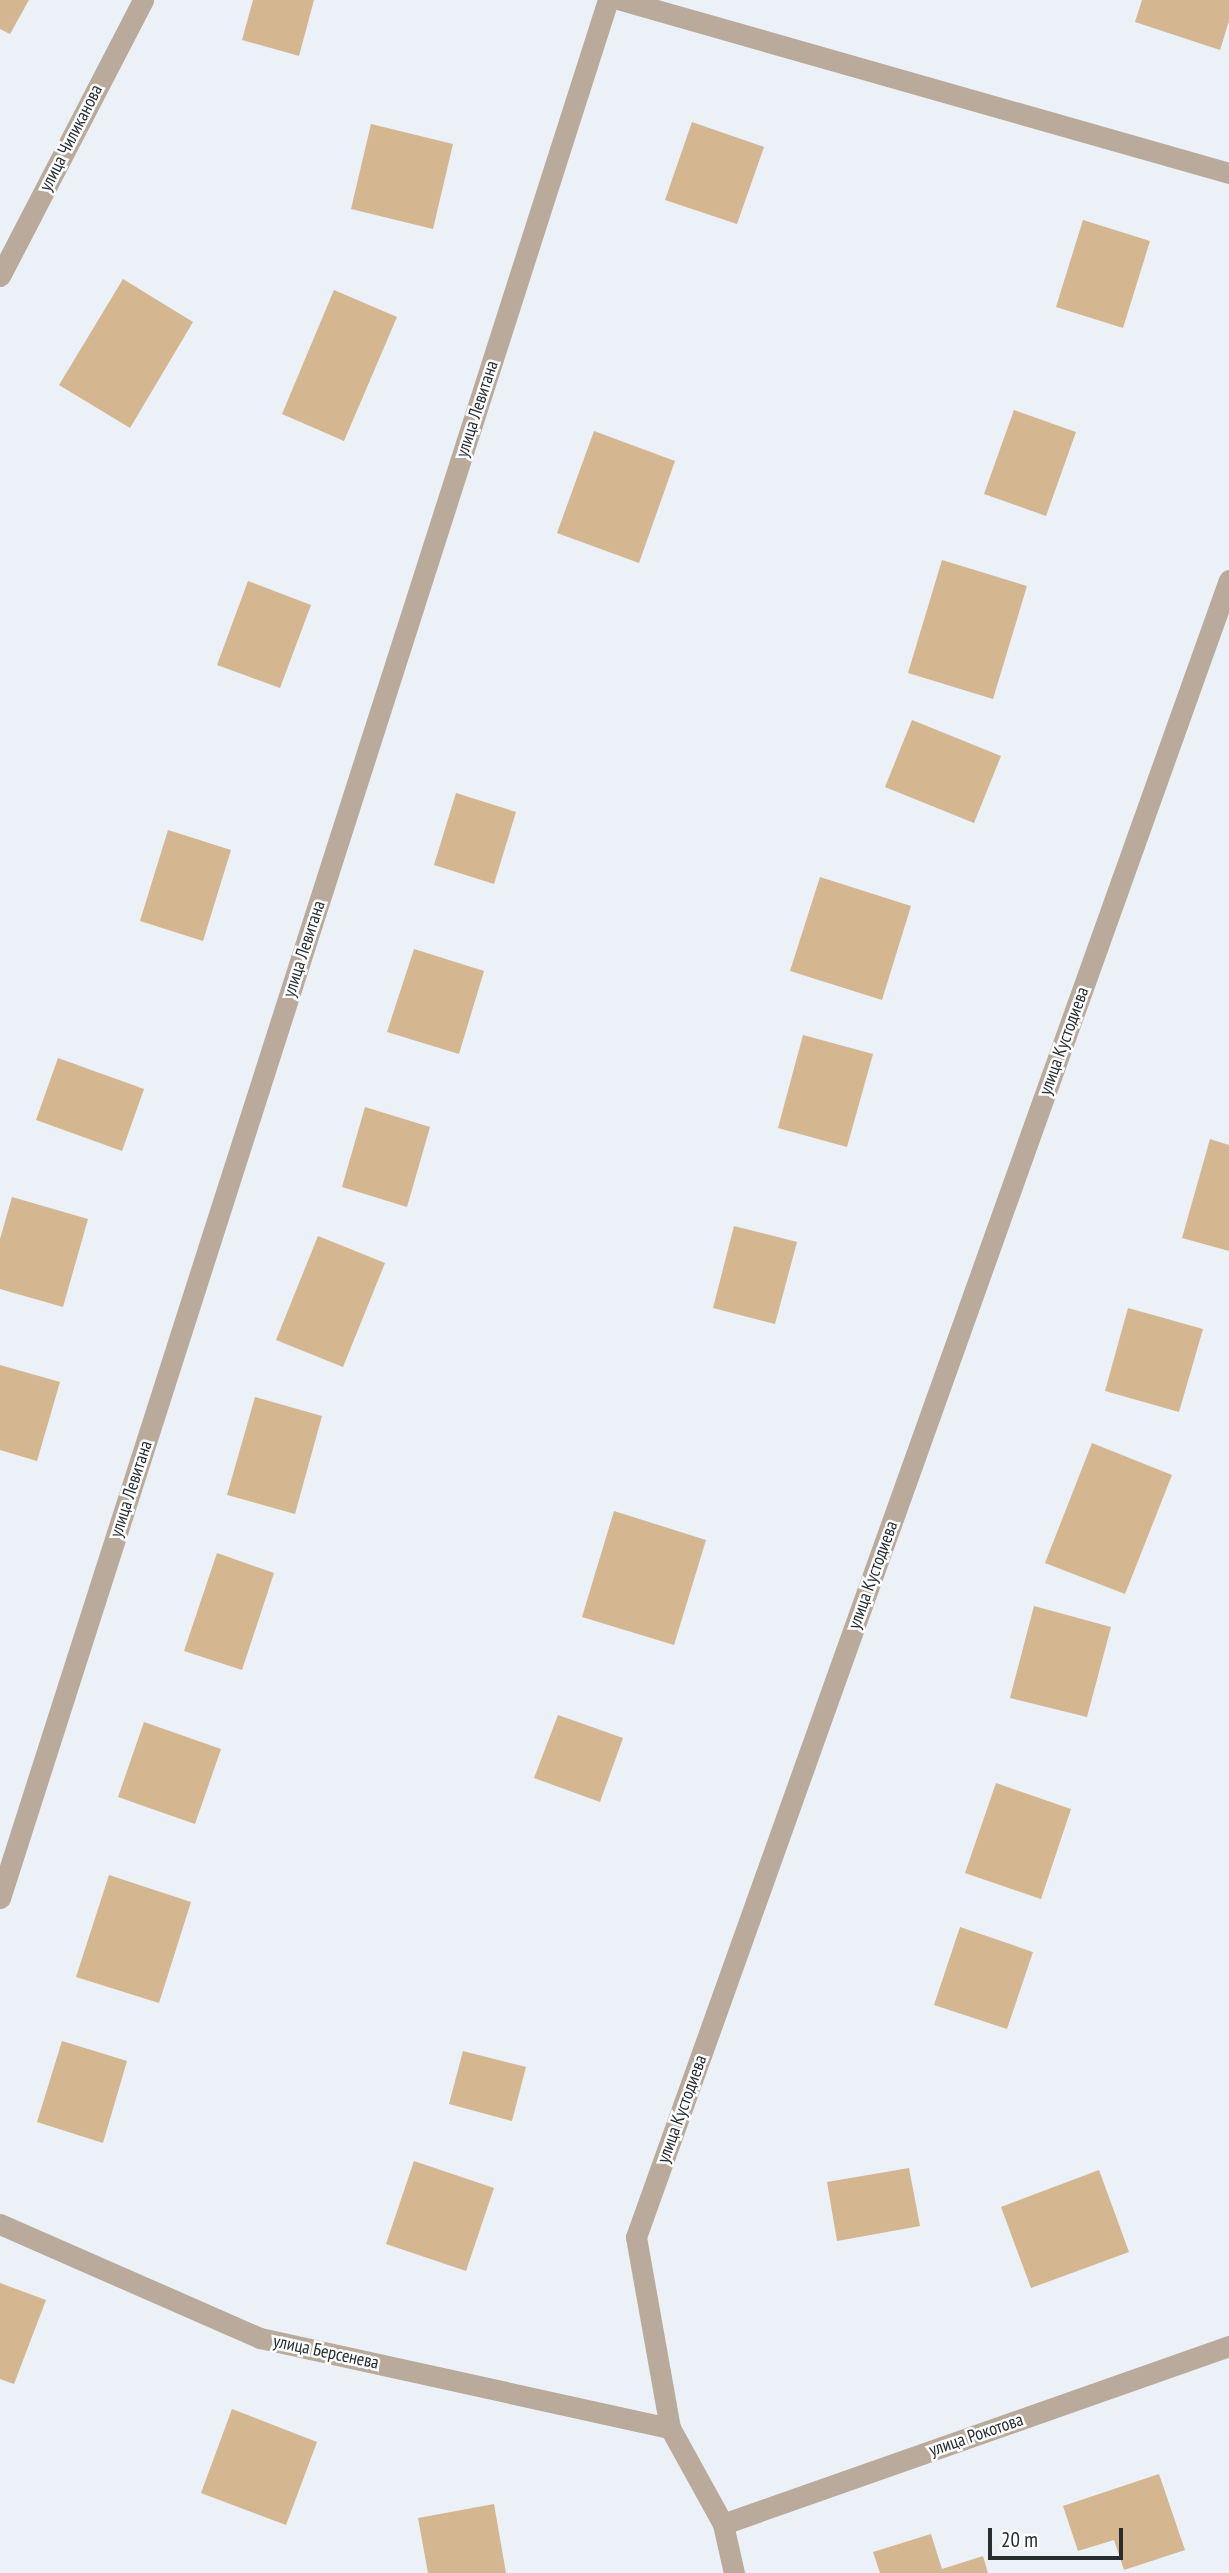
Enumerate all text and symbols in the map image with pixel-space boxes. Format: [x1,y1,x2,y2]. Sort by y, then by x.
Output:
street label: улица Чиликанова [35,81,107,195]
street label: улица Левитана [451,358,503,460]
street label: улица Левитана [278,898,330,1000]
street label: улица Кустодиева [1034,984,1094,1098]
street label: улица Левитана [105,1438,157,1540]
street label: улица Кустодиева [843,1518,903,1632]
street label: улица Кустодиева [652,2052,712,2166]
street label: улица Берсенева [271,2330,381,2374]
street label: улица Рокотова [926,2409,1026,2461]
scale bar [991,2514,1126,2558]
text: 20 m [1001,2526,1038,2553]

